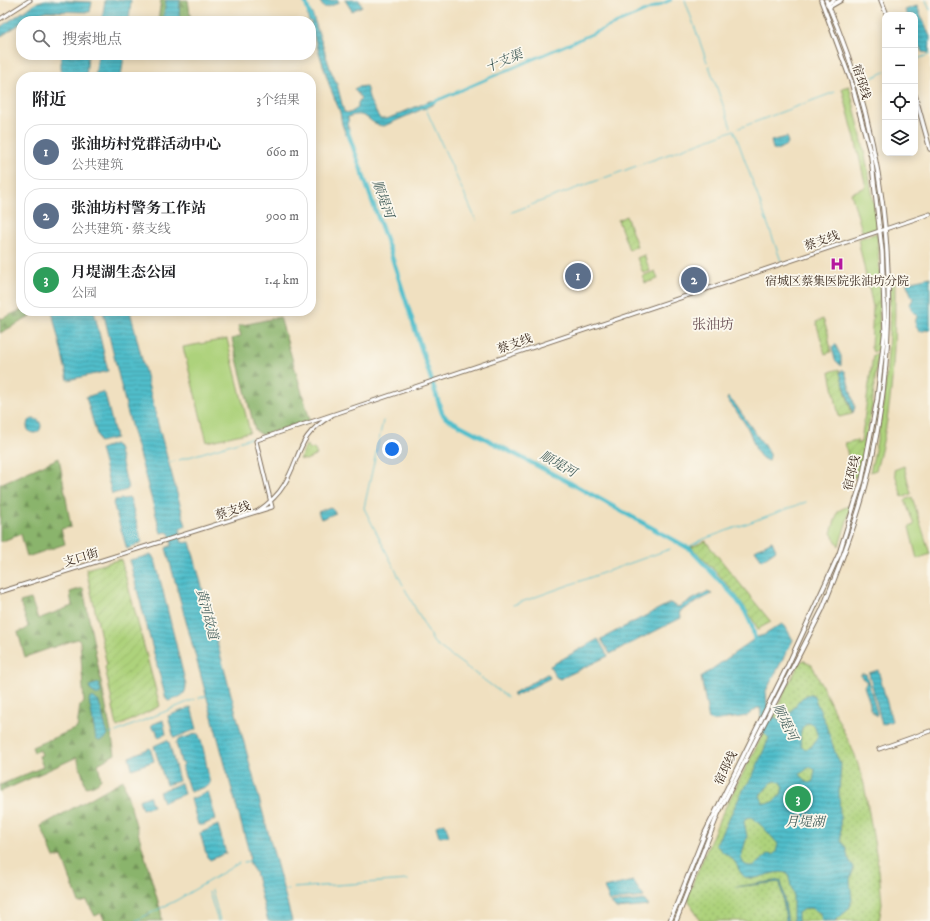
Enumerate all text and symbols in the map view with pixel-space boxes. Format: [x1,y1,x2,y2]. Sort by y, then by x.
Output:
map controls [882,12,918,156]
button: + [882,12,918,48]
search box [16,16,316,60]
icon: search [30,27,52,49]
text: 搜索地点 [62,30,122,49]
water label: 十支渠 [483,45,527,76]
button: − [882,48,918,84]
street label: 宿邳线 [849,63,873,101]
button: locate [882,84,918,120]
text: 附近 [32,89,66,111]
text: 3个结果 [256,92,300,108]
button: layers [882,120,918,156]
text: 张油坊村党群活动中心 [71,135,221,154]
text: 1 [44,144,48,160]
text: 660 m [266,144,299,160]
text: 公共建筑 [71,157,123,173]
water label: 顺堤河 [369,178,398,222]
text: 张油坊村警务工作站 [71,199,206,218]
text: 2 [43,208,49,224]
text: 900 m [266,208,299,224]
text: 公共建筑 · 蔡支线 [71,221,171,237]
street label: 蔡支线 [803,228,841,254]
hospital icon: 宿城区蔡集医院张油坊分院 [829,256,845,272]
pin: 1 [565,261,591,291]
text: 月堤湖生态公园 [71,263,176,282]
pin: 2 [681,265,707,295]
text: 3 [44,272,48,288]
text: 1.4 km [265,272,299,288]
place label: 宿城区蔡集医院张油坊分院 [765,274,909,289]
text: 公园 [71,285,97,301]
district label: 张油坊 [692,316,734,334]
street label: 蔡支线 [496,331,534,357]
your location [382,439,402,459]
water label: 顺堤河 [537,448,581,481]
street label: 宿邳线 [840,454,864,492]
street label: 蔡支线 [214,499,252,523]
street label: 支口街 [62,545,101,570]
water label: 黄河故道 [193,587,222,643]
water label: 顺堤河 [769,701,802,745]
street label: 宿邳线 [711,749,741,787]
pin: 3 [785,784,811,814]
water label: 月堤湖 [785,814,826,830]

